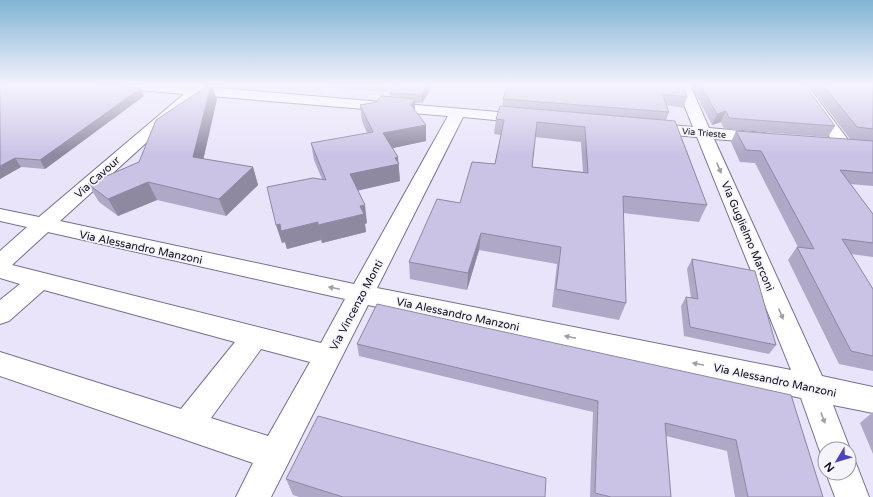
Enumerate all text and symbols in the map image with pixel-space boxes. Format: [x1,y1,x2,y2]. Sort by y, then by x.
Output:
street label: Via Trieste [681,126,726,141]
street label: Via Cavour [72,153,123,201]
one-way arrow [716,163,722,175]
street label: Via Guglielmo Marconi [718,179,777,293]
street label: Via Alessandro Manzoni [78,228,204,267]
street label: Via Vincenzo Monti [327,258,386,353]
one-way arrow [327,284,340,290]
street label: Via Alessandro Manzoni [395,295,521,334]
one-way arrow [778,308,784,320]
one-way arrow [564,334,577,340]
one-way arrow [692,360,704,366]
street label: Via Alessandro Manzoni [712,361,838,400]
one-way arrow [821,413,827,425]
north arrow [817,441,857,481]
text: N [822,459,837,474]

